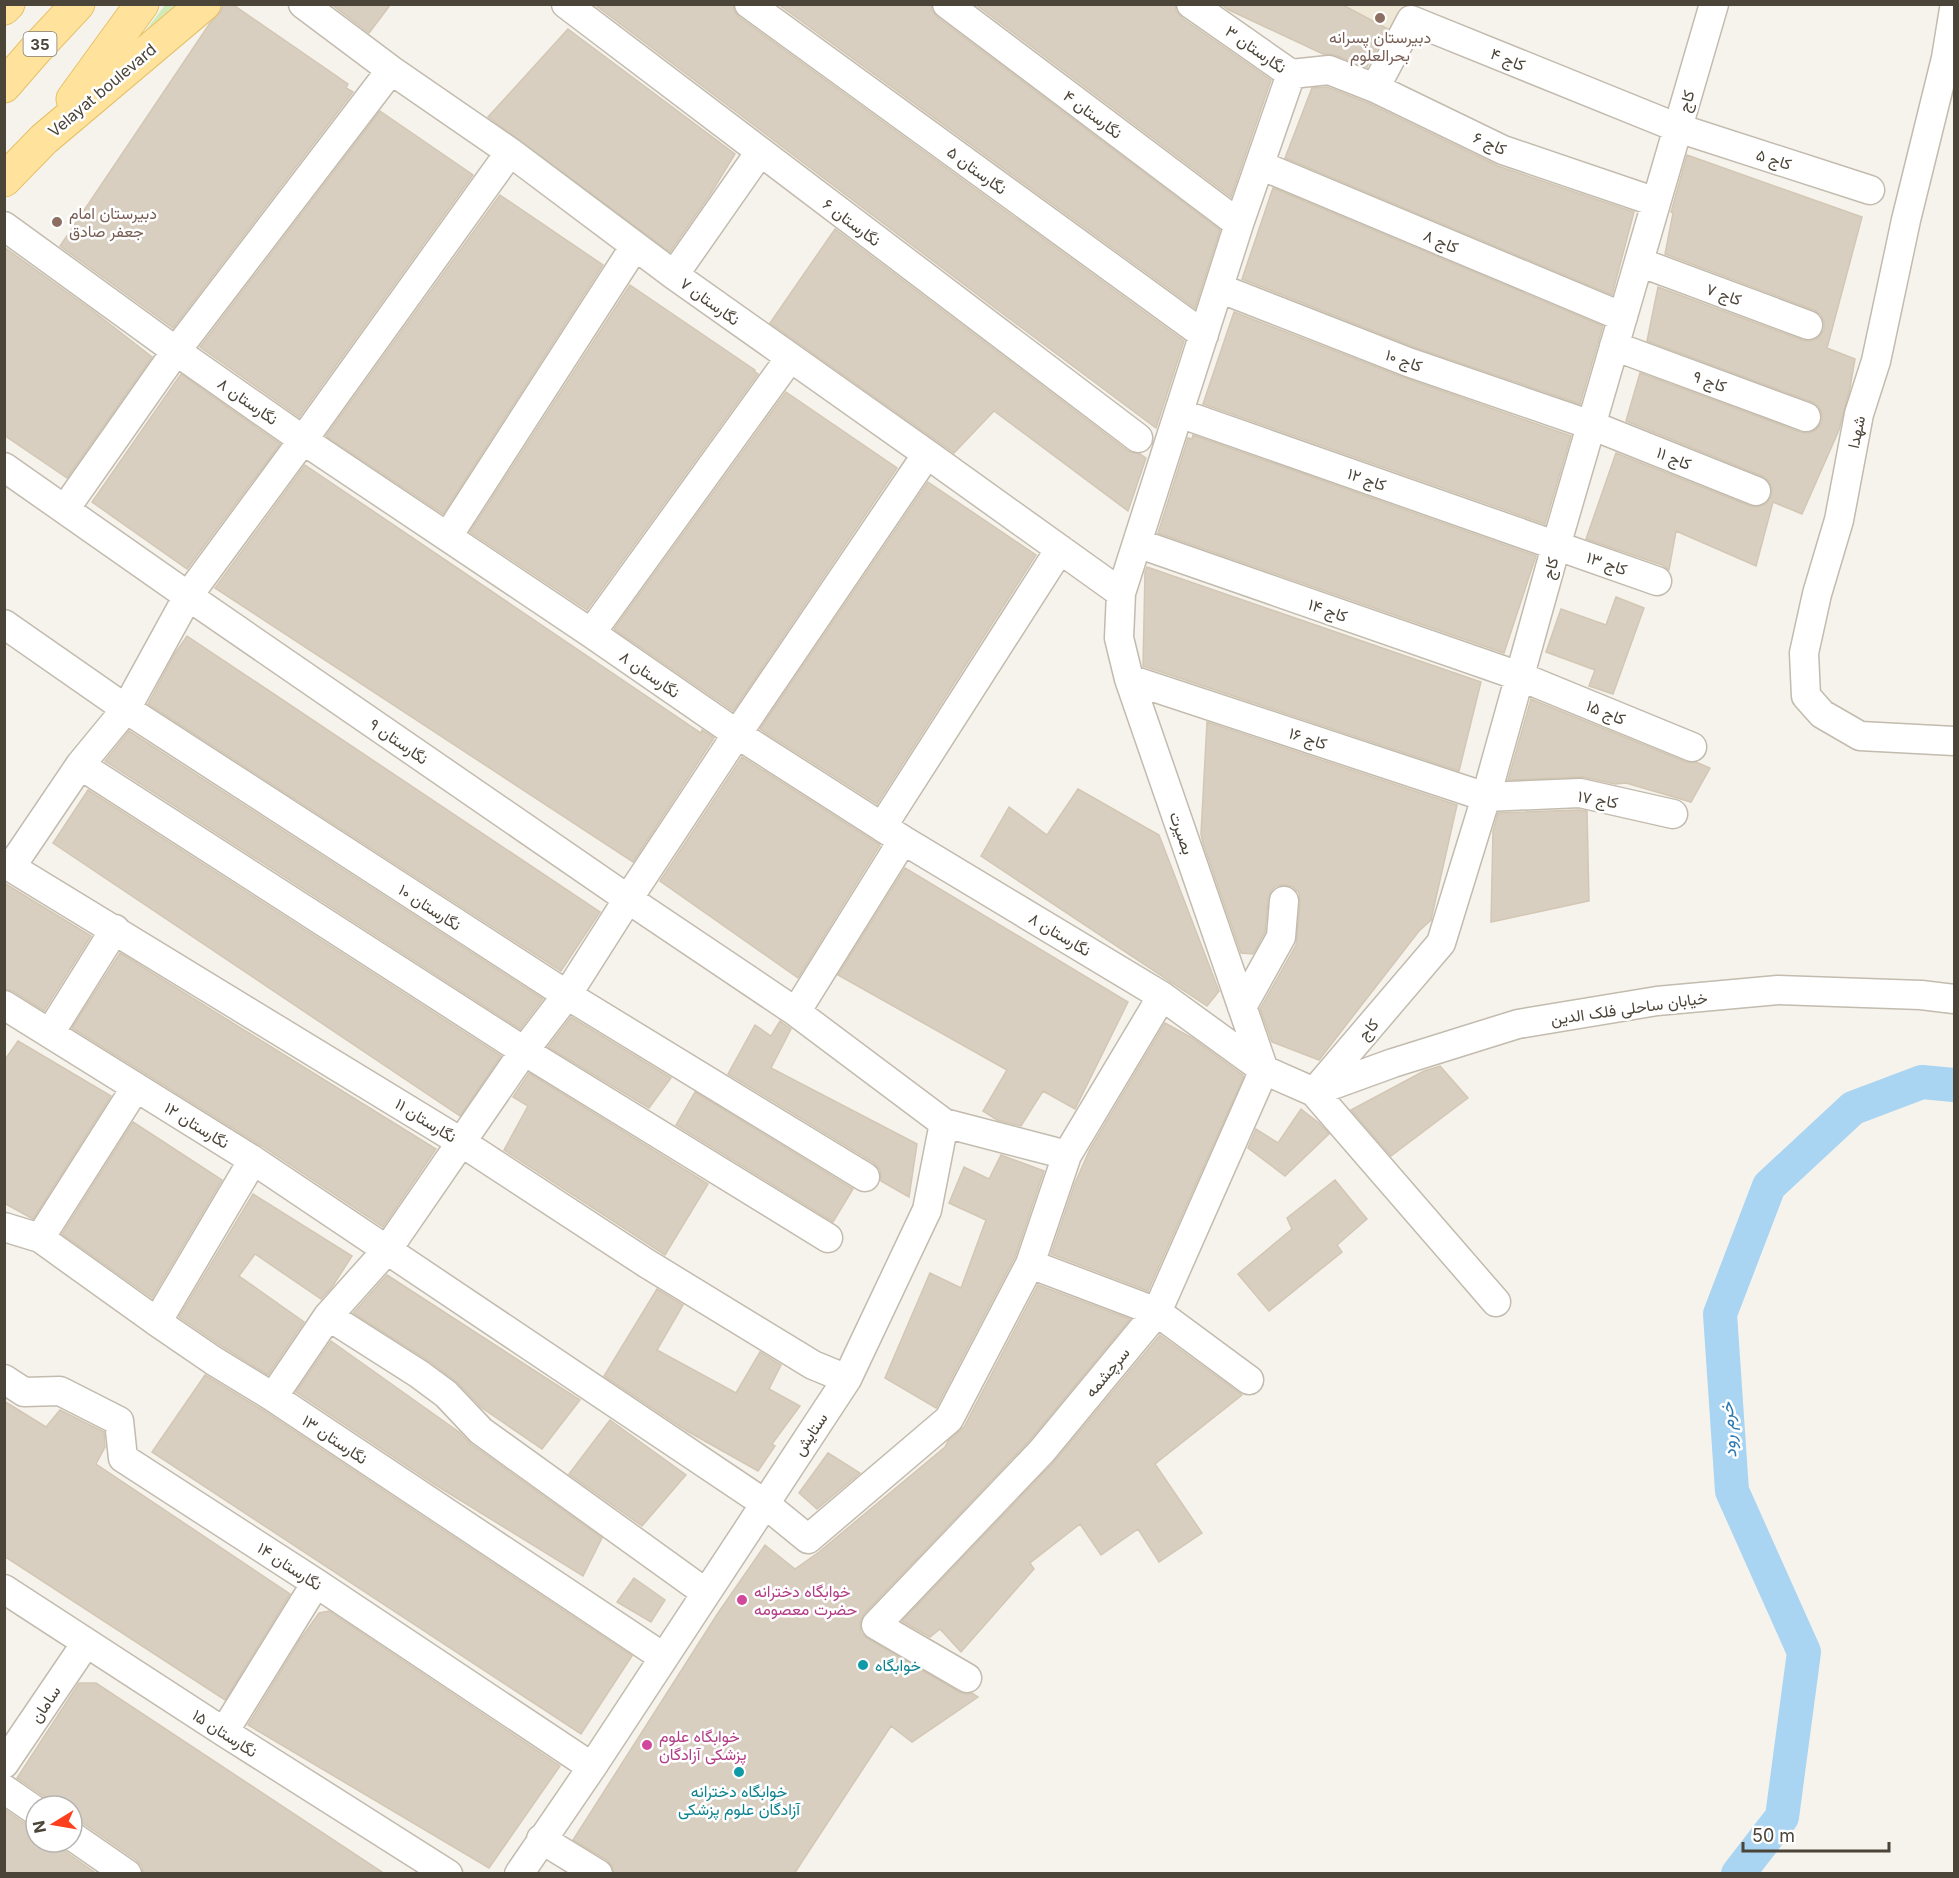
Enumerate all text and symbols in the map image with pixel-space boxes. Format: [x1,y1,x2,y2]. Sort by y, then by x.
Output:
marker: دبیرستان پسرانه بحرالعلوم [1373,11,1387,25]
street label: نگارستان ۳ [1221,21,1290,78]
place label: دبیرستان پسرانه بحرالعلوم [1329,27,1431,66]
road number: 35 [24,32,57,56]
street label: Velayat boulevard [44,39,160,141]
street label: کاج ۴ [1487,43,1528,77]
street label: نگارستان ۴ [1059,85,1126,143]
street label: کاج [1673,88,1701,115]
street label: کاج ۶ [1469,127,1510,161]
street label: نگارستان ۵ [943,142,1011,199]
street label: کاج ۵ [1753,144,1794,176]
street label: نگارستان ۶ [819,194,885,251]
place label: دبیرستان امام جعفر صادق [69,203,157,242]
marker: دبیرستان امام جعفر صادق [50,215,64,229]
street label: کاج ۸ [1420,225,1461,259]
street label: نگارستان ۷ [676,273,744,330]
street label: کاج ۷ [1703,278,1744,311]
street label: کاج ۱۰ [1382,344,1425,378]
street label: کاج ۹ [1690,366,1729,398]
street label: نگارستان ۸ [214,373,282,430]
street label: شهدا [1843,414,1870,450]
street label: کاج ۱۱ [1653,442,1694,476]
street label: کاج ۱۲ [1344,463,1389,497]
street label: کاج ۱۳ [1583,547,1630,581]
street label: کاج [1537,555,1565,582]
street label: کاج ۱۴ [1305,594,1350,628]
street label: نگارستان ۸ [616,646,684,703]
street label: کاج ۱۵ [1583,695,1629,731]
street label: نگارستان ۹ [365,714,432,769]
street label: کاج ۱۶ [1286,722,1330,755]
street label: کاج ۱۷ [1576,786,1620,814]
street label: بصیرت [1164,809,1199,857]
street label: نگارستان ۱۰ [394,879,465,936]
street label: نگارستان ۸ [1025,908,1095,961]
street label: خیابان ساحلی فلک الدین [1549,987,1709,1030]
street label: کاج [1353,1014,1384,1045]
street label: نگارستان ۱۱ [391,1093,460,1148]
street label: نگارستان ۱۲ [160,1097,233,1154]
street label: سرچشمه [1080,1343,1135,1402]
water label: خرم رود [1716,1400,1742,1459]
street label: ستایش [788,1409,832,1460]
street label: نگارستان ۱۳ [298,1410,371,1469]
street label: نگارستان ۱۴ [253,1538,326,1595]
place label: خوابگاه دخترانه حضرت معصومه [754,1581,858,1620]
marker: خوابگاه دخترانه حضرت معصومه [735,1593,749,1607]
place label: خوابگاه [875,1655,921,1676]
marker: خوابگاه [856,1658,870,1672]
street label: سامان [25,1682,65,1726]
street label: نگارستان ۱۵ [188,1705,261,1762]
place label: خوابگاه علوم پزشکی آزادگان [659,1726,747,1766]
marker: خوابگاه علوم پزشکی آزادگان [640,1738,654,1752]
marker: خوابگاه دخترانه آزادگان علوم پزشکی [732,1765,746,1779]
place label: خوابگاه دخترانه آزادگان علوم پزشکی [678,1781,801,1821]
north arrow [24,1794,84,1854]
scale bar [1743,1815,1888,1853]
text: N [28,1819,50,1835]
text: 50 m [1752,1825,1795,1846]

